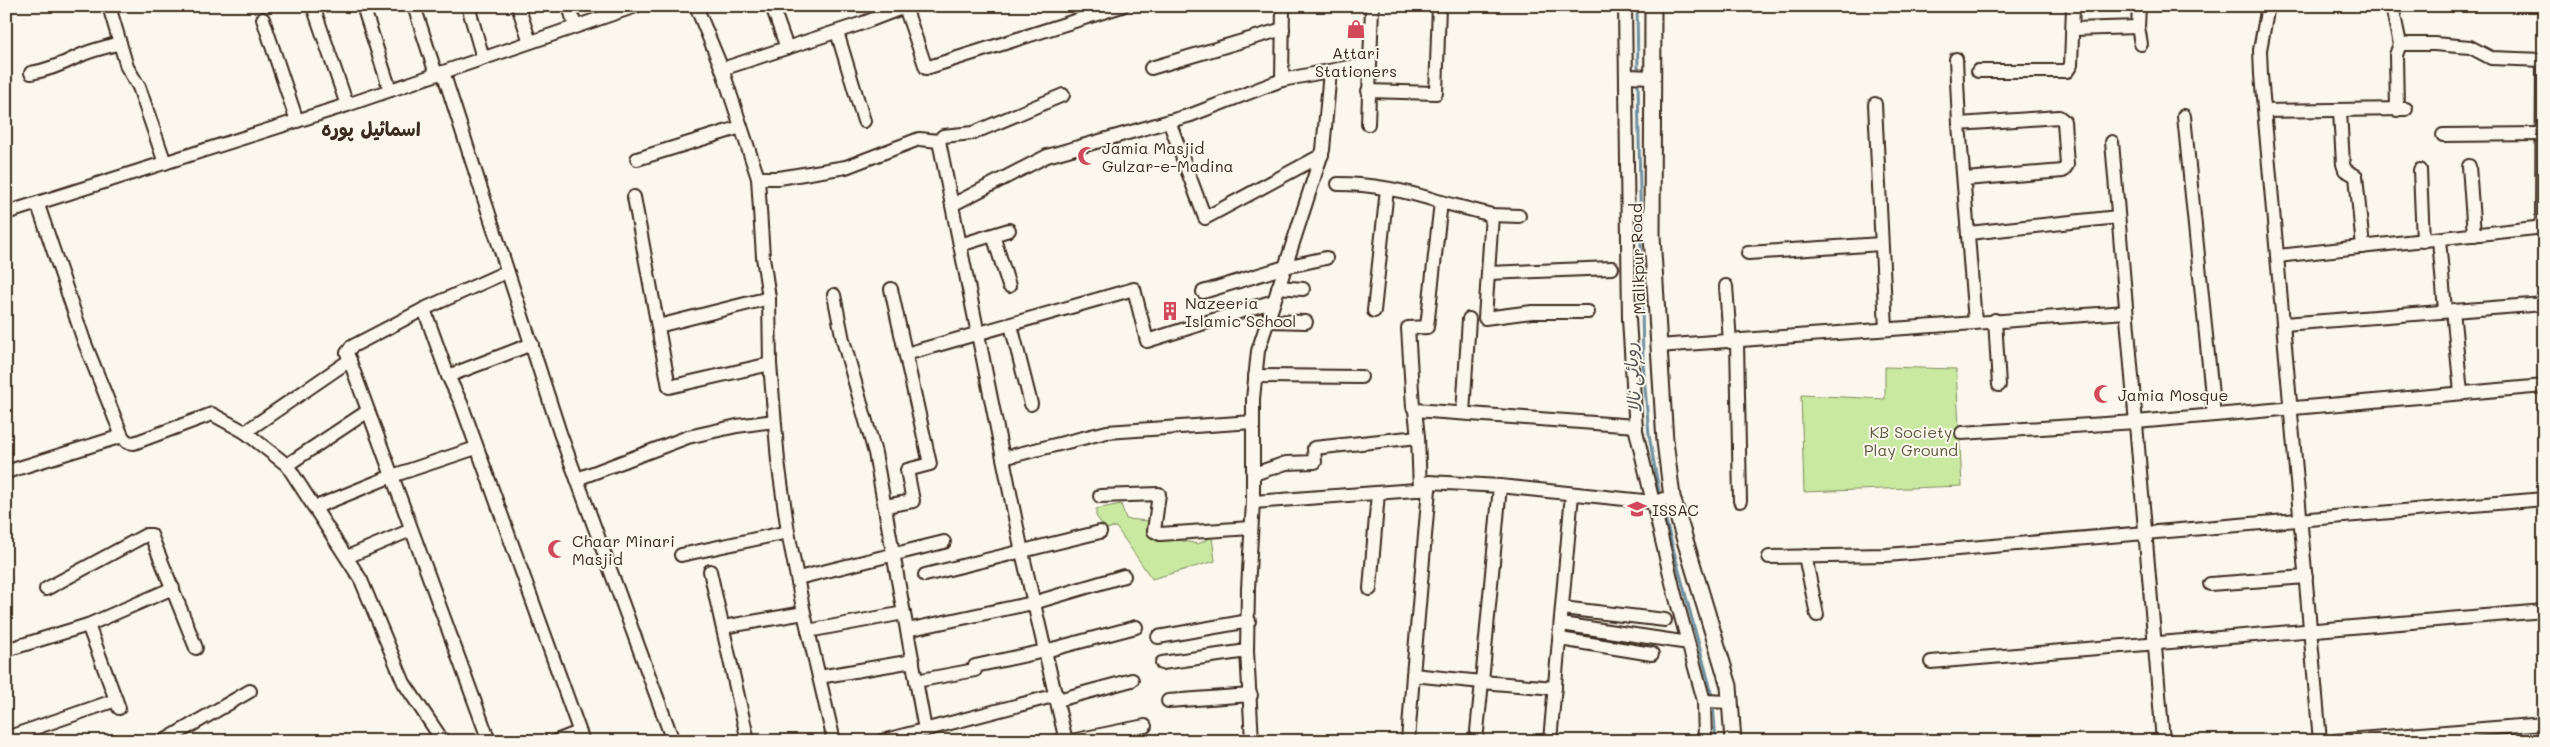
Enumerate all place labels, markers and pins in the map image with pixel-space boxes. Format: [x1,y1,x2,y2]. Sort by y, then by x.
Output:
shop icon: Attari Stationers [1345,18,1367,40]
place label: Attari Stationers [1315,42,1397,81]
place label: Jamia Masjid Gulzar-e-Madina [1102,137,1234,176]
mosque icon: Jamia Masjid Gulzar-e-Madina [1076,145,1098,167]
place label: Nazeeria Islamic School [1185,292,1296,331]
building icon: Nazeeria Islamic School [1159,300,1181,322]
mosque icon: Jamia Mosque [2092,383,2114,405]
place label: Jamia Mosque [2118,384,2228,405]
school or university icon: ISSAC [1626,498,1648,520]
place label: ISSAC [1652,499,1699,520]
place label: Chaar Minari Masjid [572,530,675,569]
mosque icon: Chaar Minari Masjid [546,538,568,560]

